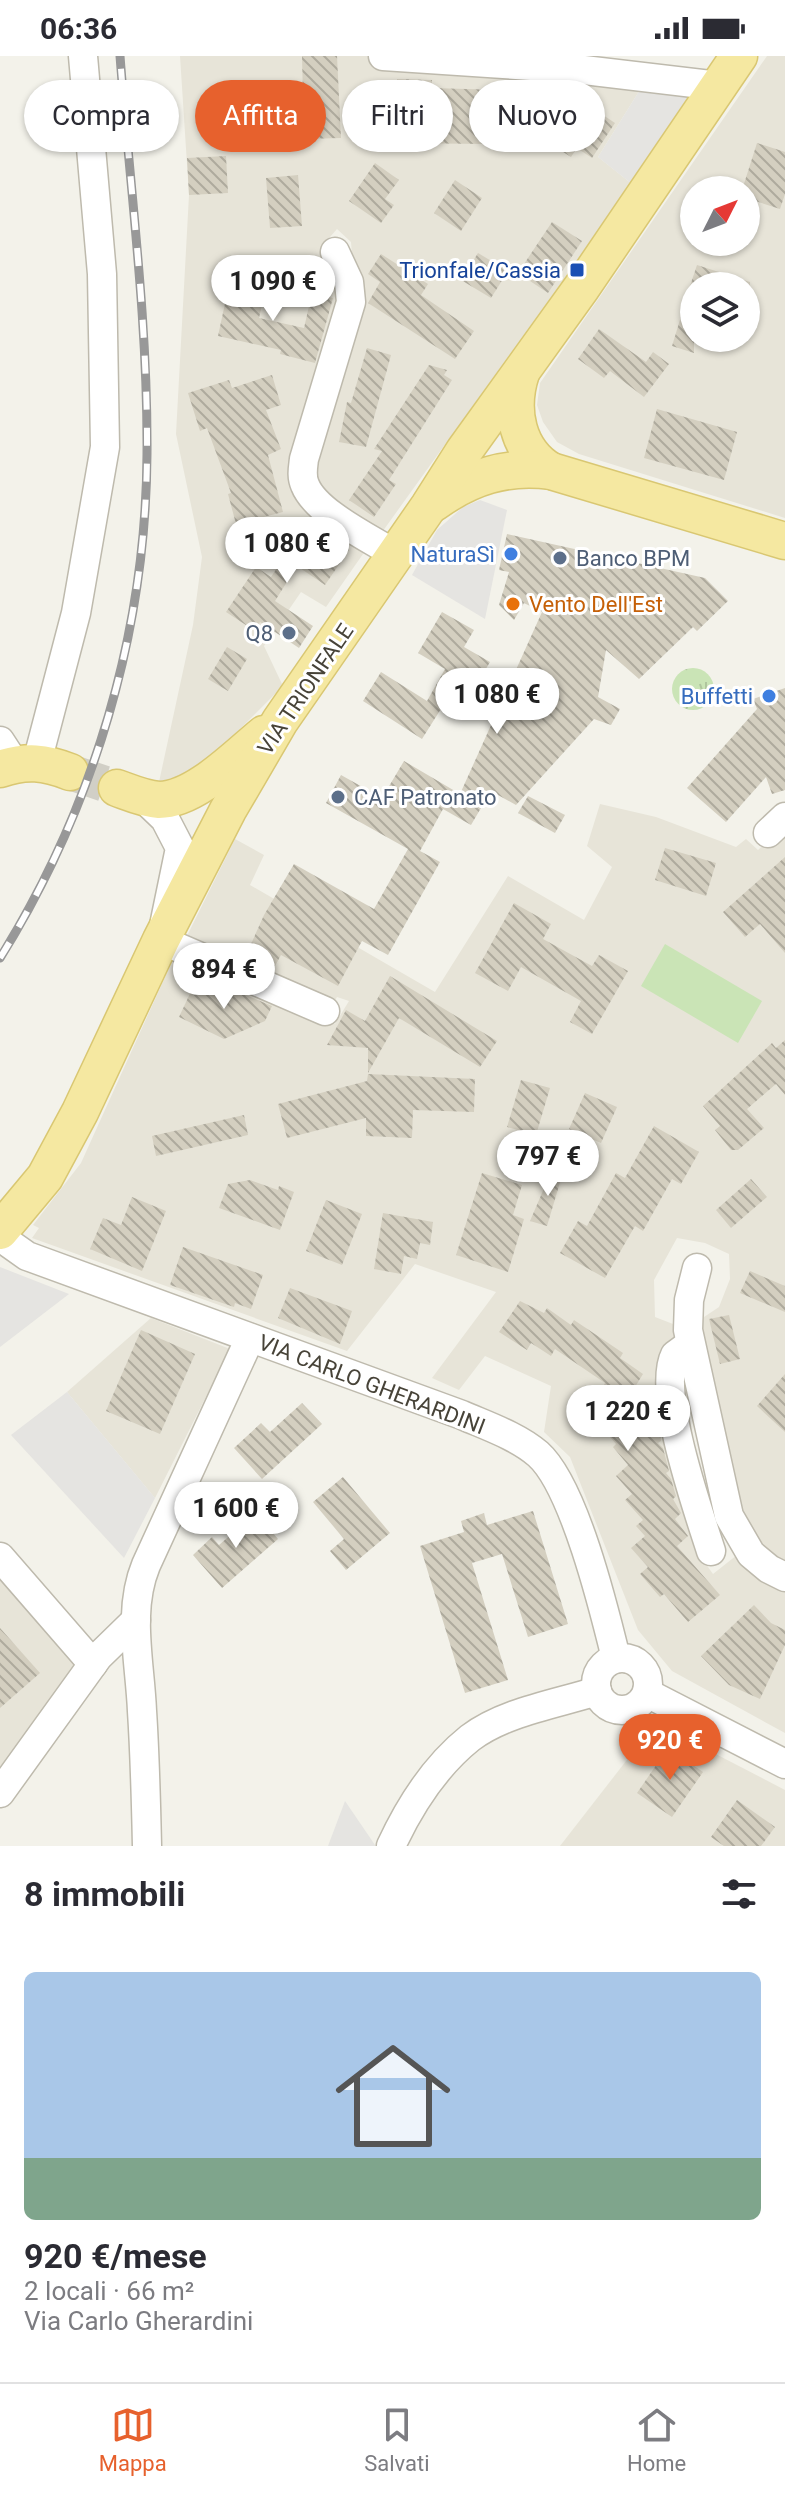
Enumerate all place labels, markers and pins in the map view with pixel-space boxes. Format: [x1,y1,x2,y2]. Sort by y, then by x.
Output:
pin: 1 090 € [199,255,347,323]
place label: Trionfale/Cassia [399,258,561,283]
marker: Trionfale/Cassia [568,261,586,279]
pin: 1 080 € [213,517,361,585]
place label: NaturaSì [411,542,495,567]
marker: NaturaSì [502,545,520,563]
place label: Banco BPM [576,546,690,571]
marker: Banco BPM [551,549,569,567]
place label: Vento Dell'Est [529,592,663,617]
marker: Vento Dell'Est [504,595,522,613]
place label: Q8 [246,621,273,646]
marker: Q8 [280,624,298,642]
pin: 1 080 € [423,668,571,736]
place label: Buffetti [681,684,753,709]
marker: Buffetti [760,687,778,705]
place label: CAF Patronato [354,785,497,810]
marker: CAF Patronato [329,788,347,806]
pin: 894 € [168,943,280,1011]
pin: 797 € [492,1130,604,1198]
pin: 1 220 € [554,1385,702,1453]
pin: 1 600 € [162,1482,310,1550]
pin: 920 € [614,1714,726,1782]

